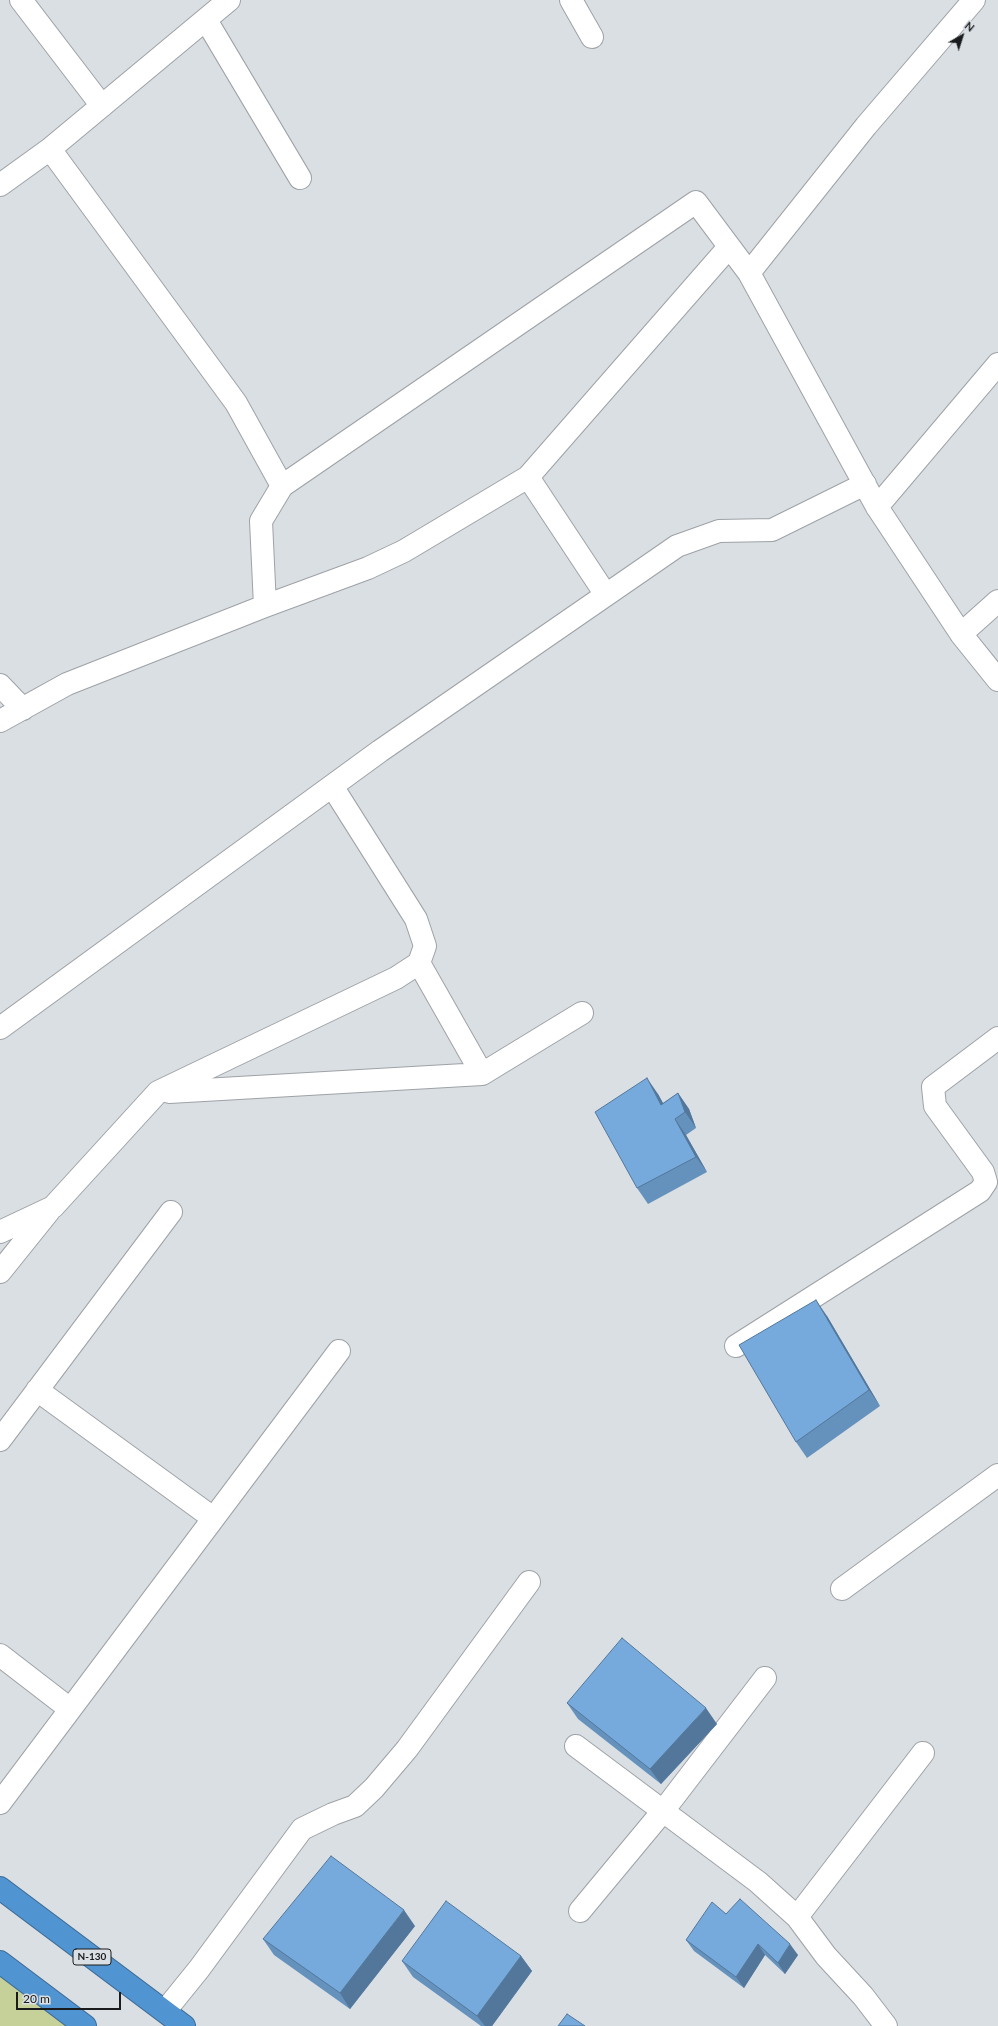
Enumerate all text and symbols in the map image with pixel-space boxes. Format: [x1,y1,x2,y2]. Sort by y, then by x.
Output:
north arrow [942,16,982,56]
text: N [962,19,977,34]
road number: N-130 [73,1949,111,1965]
scale bar [18,1984,123,2010]
text: 20 m [23,1991,50,2006]

